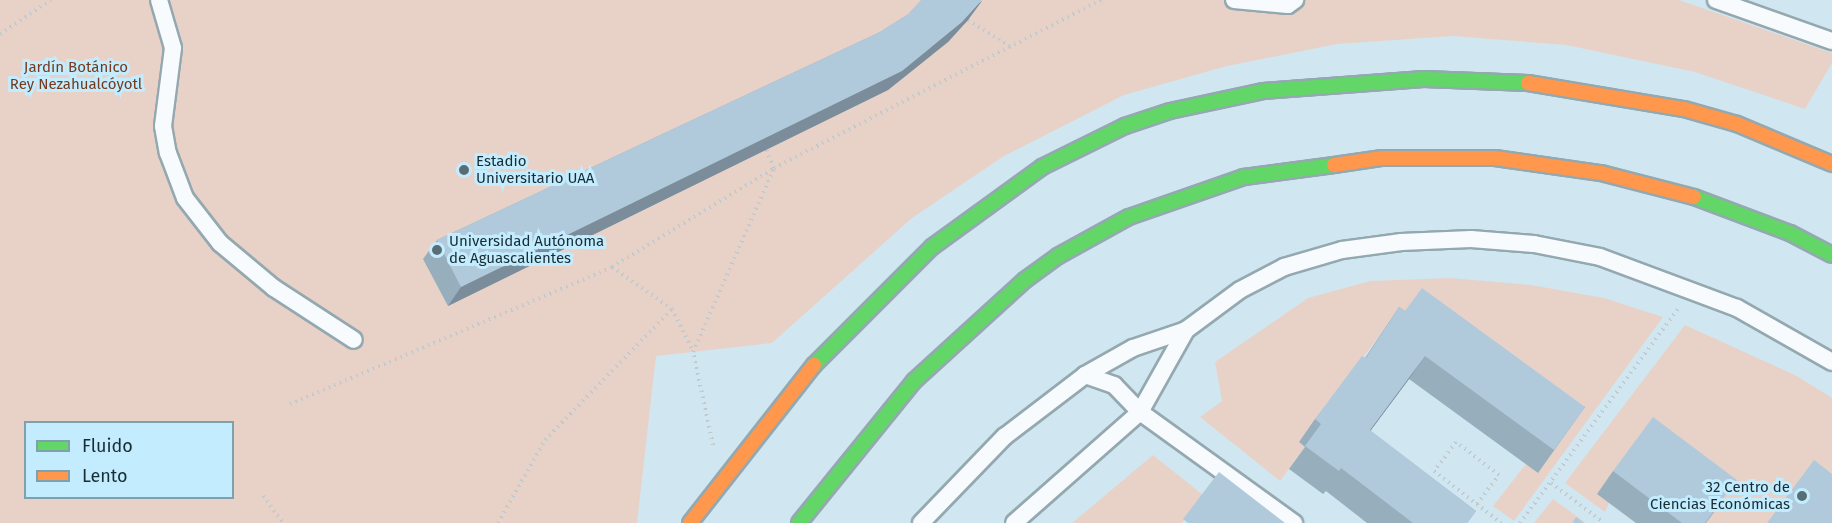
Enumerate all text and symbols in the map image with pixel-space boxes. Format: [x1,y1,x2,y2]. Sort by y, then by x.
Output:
park label: Jardín Botánico Rey Nezahualcóyotl [10,58,142,93]
place label: Estadio Universitario UAA [476,152,594,187]
marker: Estadio Universitario UAA [457,163,471,177]
place label: Universidad Autónoma de Aguascalientes [449,232,604,267]
marker: Universidad Autónoma de Aguascalientes [430,243,444,257]
legend [24,421,234,499]
text: Fluido [82,435,133,457]
text: Lento [82,465,128,487]
place label: 32 Centro de Ciencias Económicas [1650,478,1790,513]
marker: 32 Centro de Ciencias Económicas [1795,489,1809,503]

